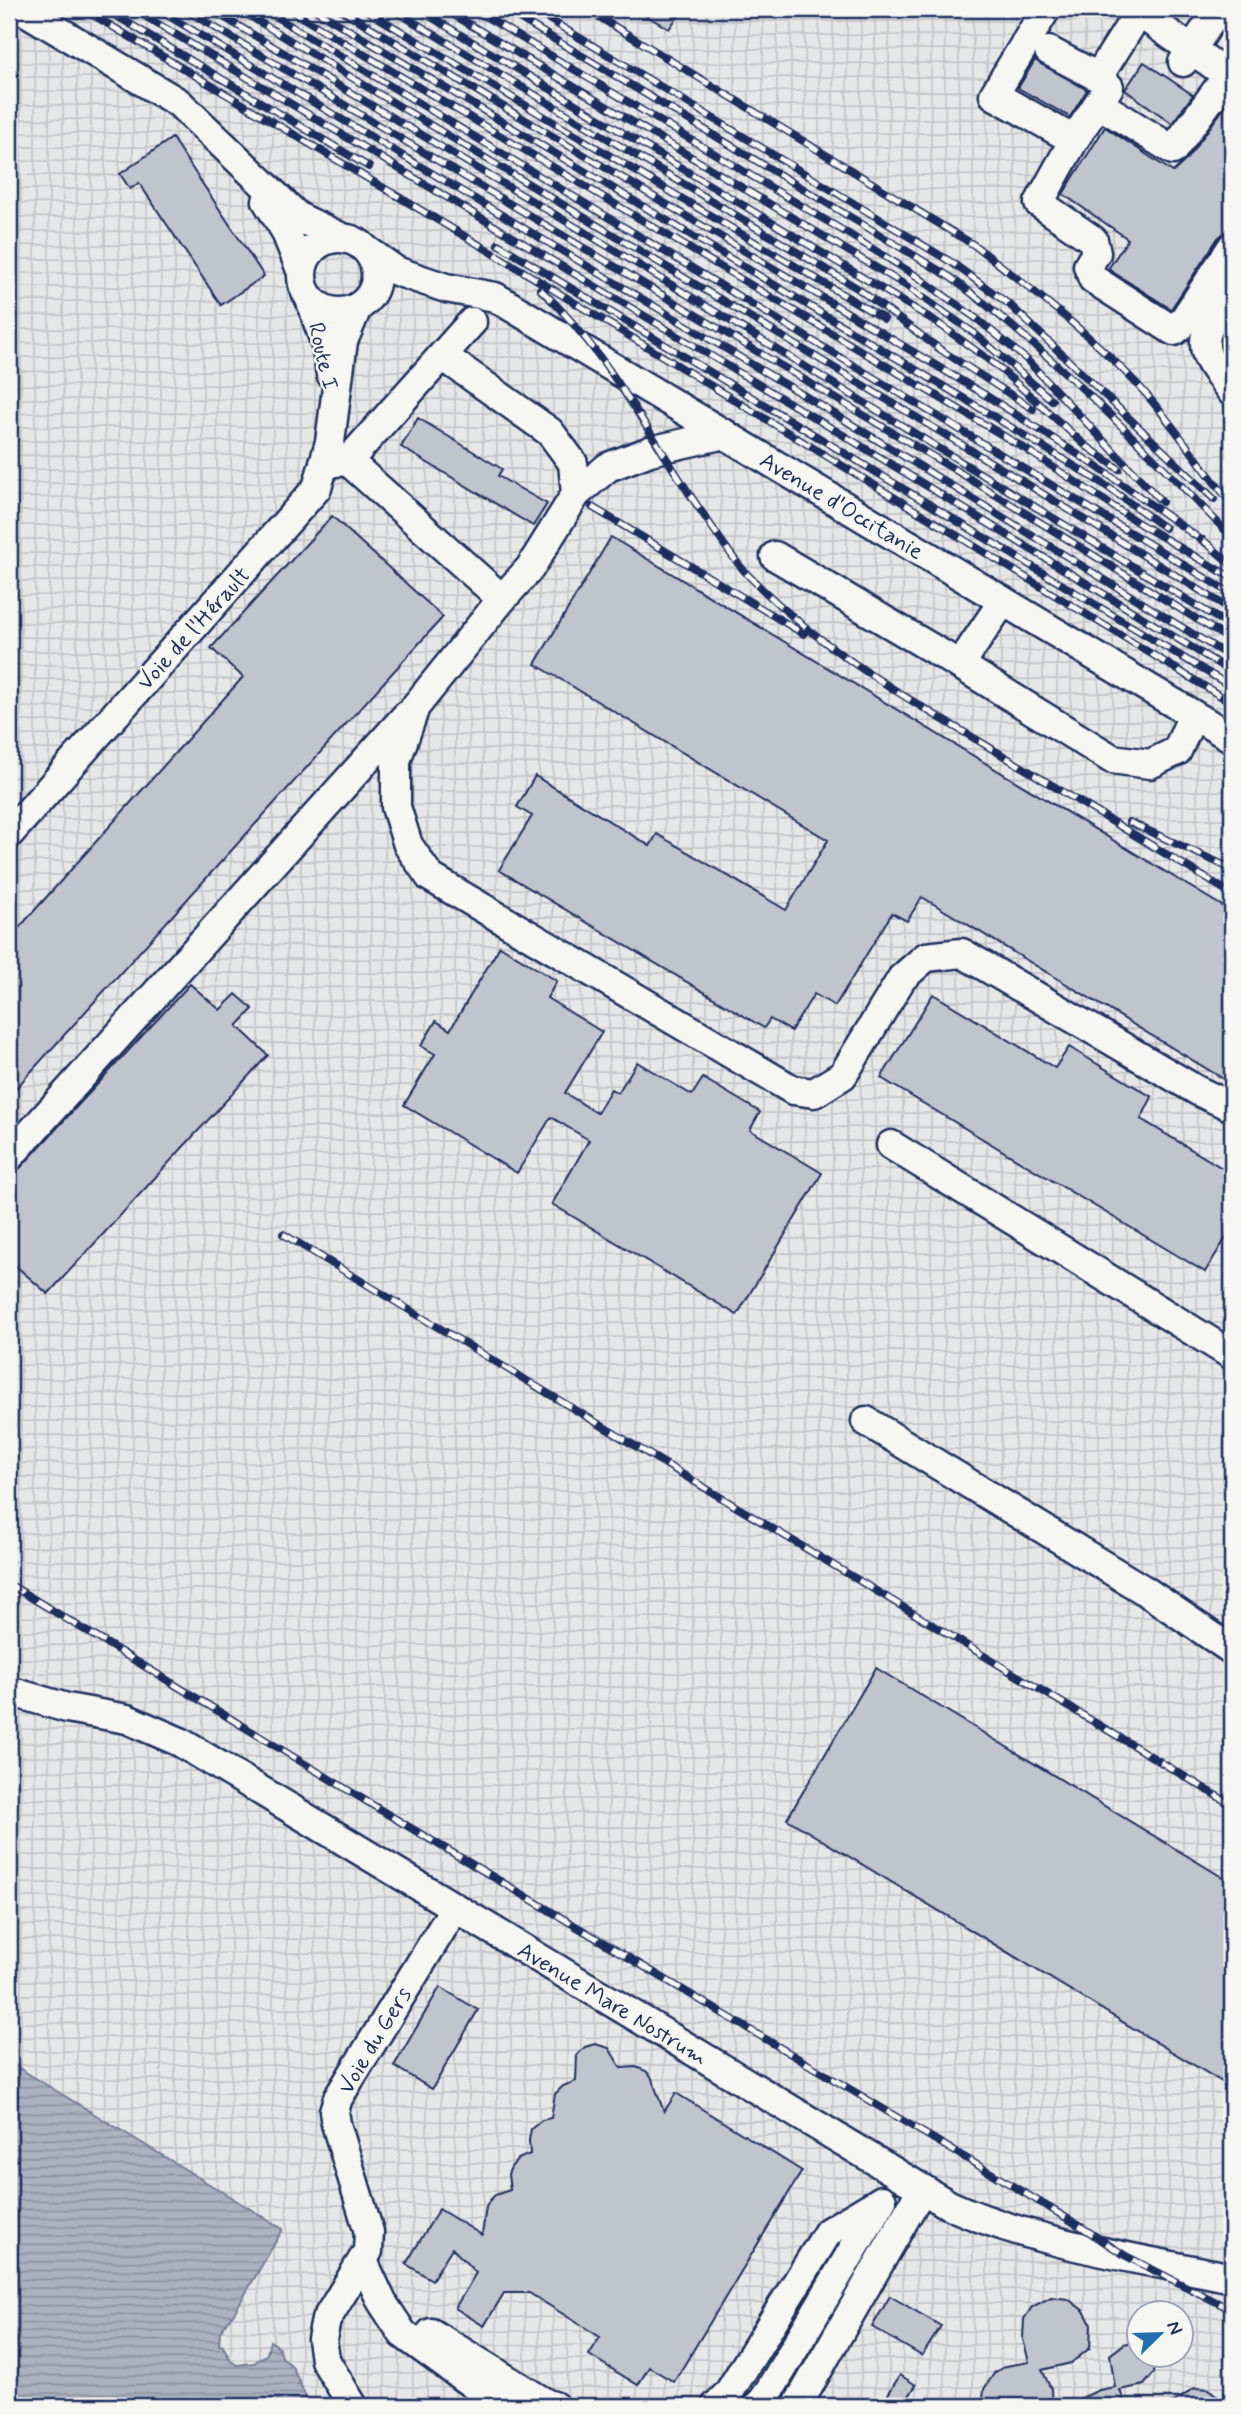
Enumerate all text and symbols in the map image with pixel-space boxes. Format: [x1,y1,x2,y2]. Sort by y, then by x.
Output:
street label: Route I [300,320,344,393]
street label: Avenue d'Occitanie [754,446,928,567]
street label: Voie de l'Hérault [131,561,258,697]
street label: Avenue Mare Nostrum [511,1936,713,2073]
street label: Voie du Gers [332,1982,419,2100]
north arrow [1126,2300,1196,2370]
text: N [1160,2317,1188,2339]

